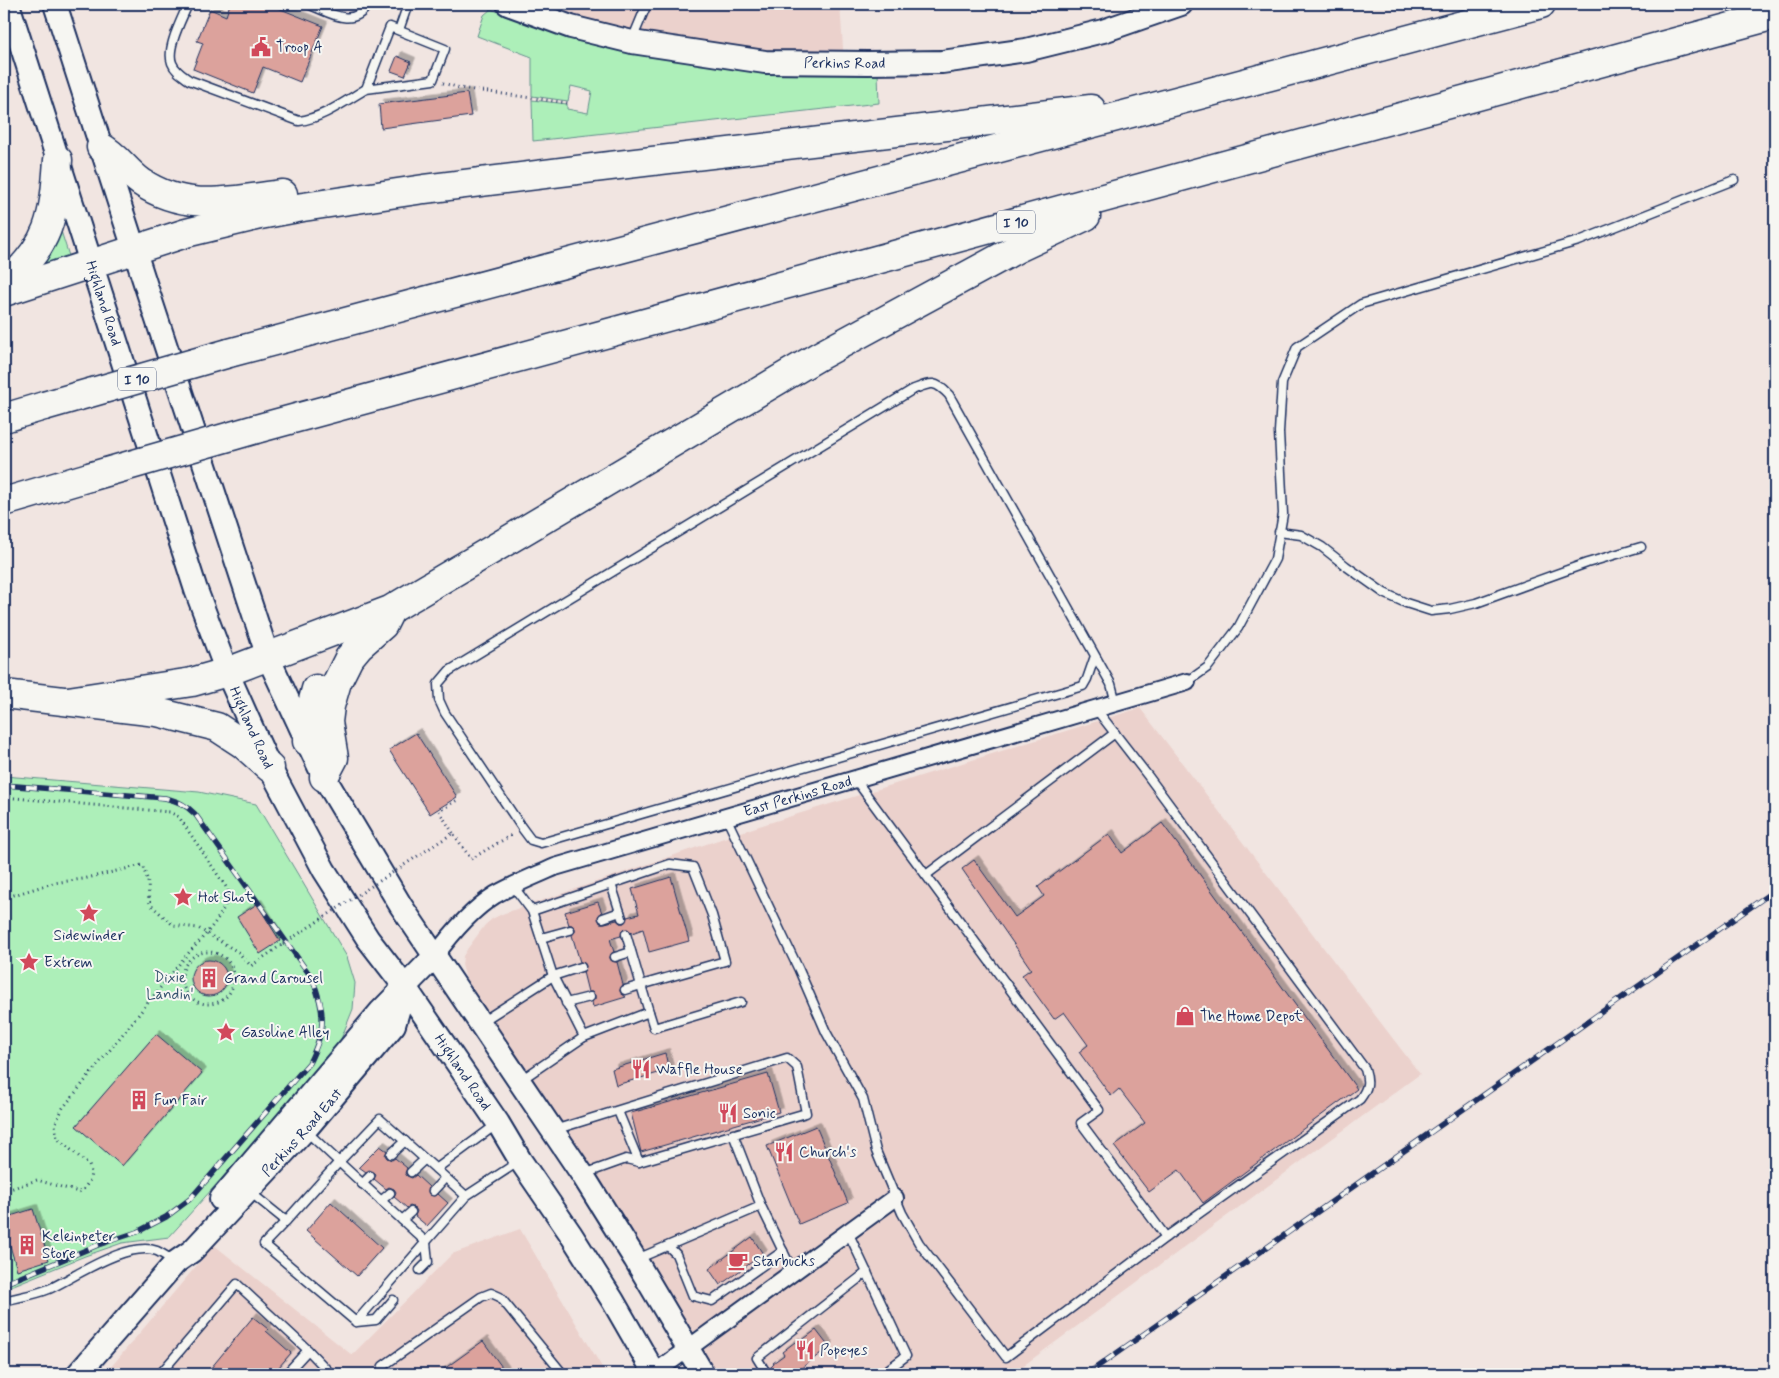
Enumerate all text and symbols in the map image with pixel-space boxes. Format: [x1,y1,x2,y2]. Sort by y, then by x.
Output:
public building icon: Troop A [250,36,272,58]
place label: Troop A [276,38,323,58]
street label: Perkins Road [804,53,886,74]
road number: I 10 [997,210,1035,233]
street label: Highland Road [80,258,126,348]
road number: I 10 [118,368,156,390]
street label: Highland Road [224,684,278,772]
street label: East Perkins Road [741,772,855,822]
place icon: Hot Shot [172,886,194,908]
place label: Hot Shot [198,888,253,908]
place icon: Sidewinder [78,902,100,924]
place label: Sidewinder [54,926,124,946]
place icon: Extrem [18,951,40,973]
place label: Extrem [44,953,93,973]
building icon: Grand Carousel [198,967,220,989]
park label: Dixie Landin' [146,968,194,1005]
place label: Grand Carousel [224,969,323,989]
shop icon: The Home Depot [1174,1005,1196,1027]
place label: The Home Depot [1200,1007,1303,1027]
place icon: Gasoline Alley [215,1021,237,1043]
place label: Gasoline Alley [241,1023,329,1043]
street label: Highland Road [429,1030,495,1115]
restaurant icon: Waffle House [630,1058,652,1080]
place label: Waffle House [656,1060,743,1080]
street label: Perkins Road East [258,1084,348,1181]
building icon: Fun Fair [128,1089,150,1111]
place label: Fun Fair [154,1091,207,1111]
restaurant icon: Sonic [717,1102,739,1124]
place label: Sonic [743,1104,776,1124]
restaurant icon: Church's [773,1141,795,1163]
place label: Church's [799,1143,857,1163]
place label: Keleinpeter Store [42,1227,115,1264]
building icon: Keleinpeter Store [16,1234,38,1256]
cafe icon: Starbucks [727,1250,749,1272]
place label: Starbucks [753,1252,815,1272]
restaurant icon: Popeyes [794,1339,816,1361]
place label: Popeyes [820,1341,868,1361]

